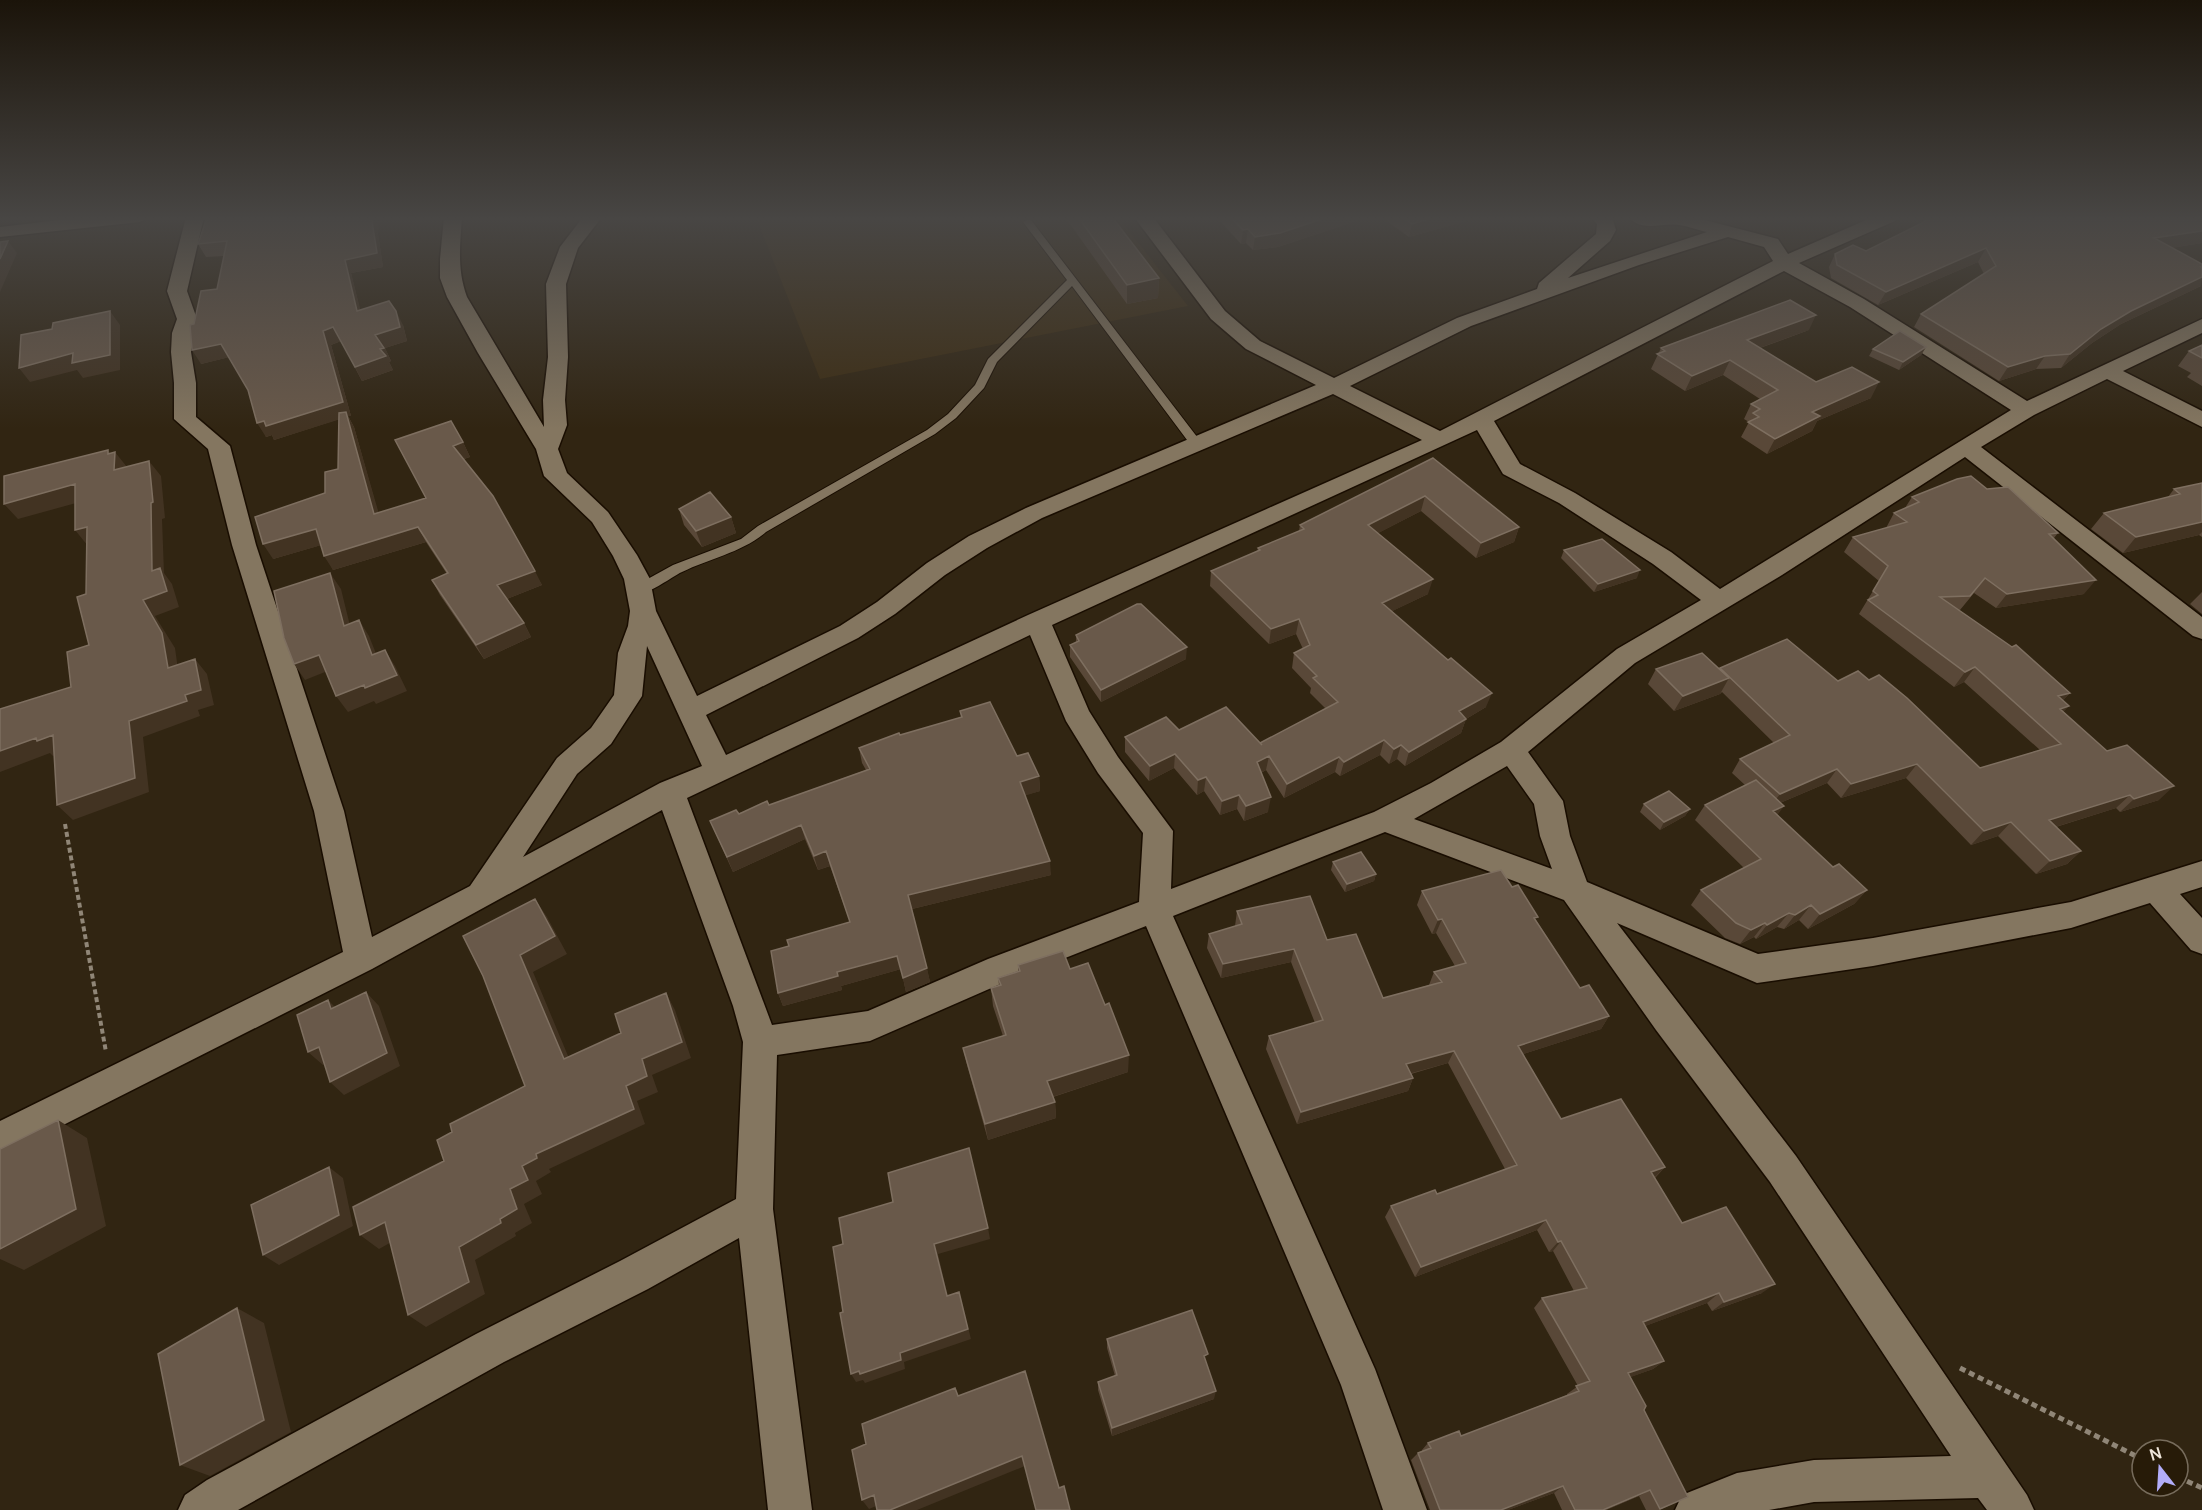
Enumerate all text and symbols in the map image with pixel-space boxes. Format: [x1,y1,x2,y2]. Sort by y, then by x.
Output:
north arrow [2130,1438,2190,1498]
text: N [2147,1441,2164,1466]

